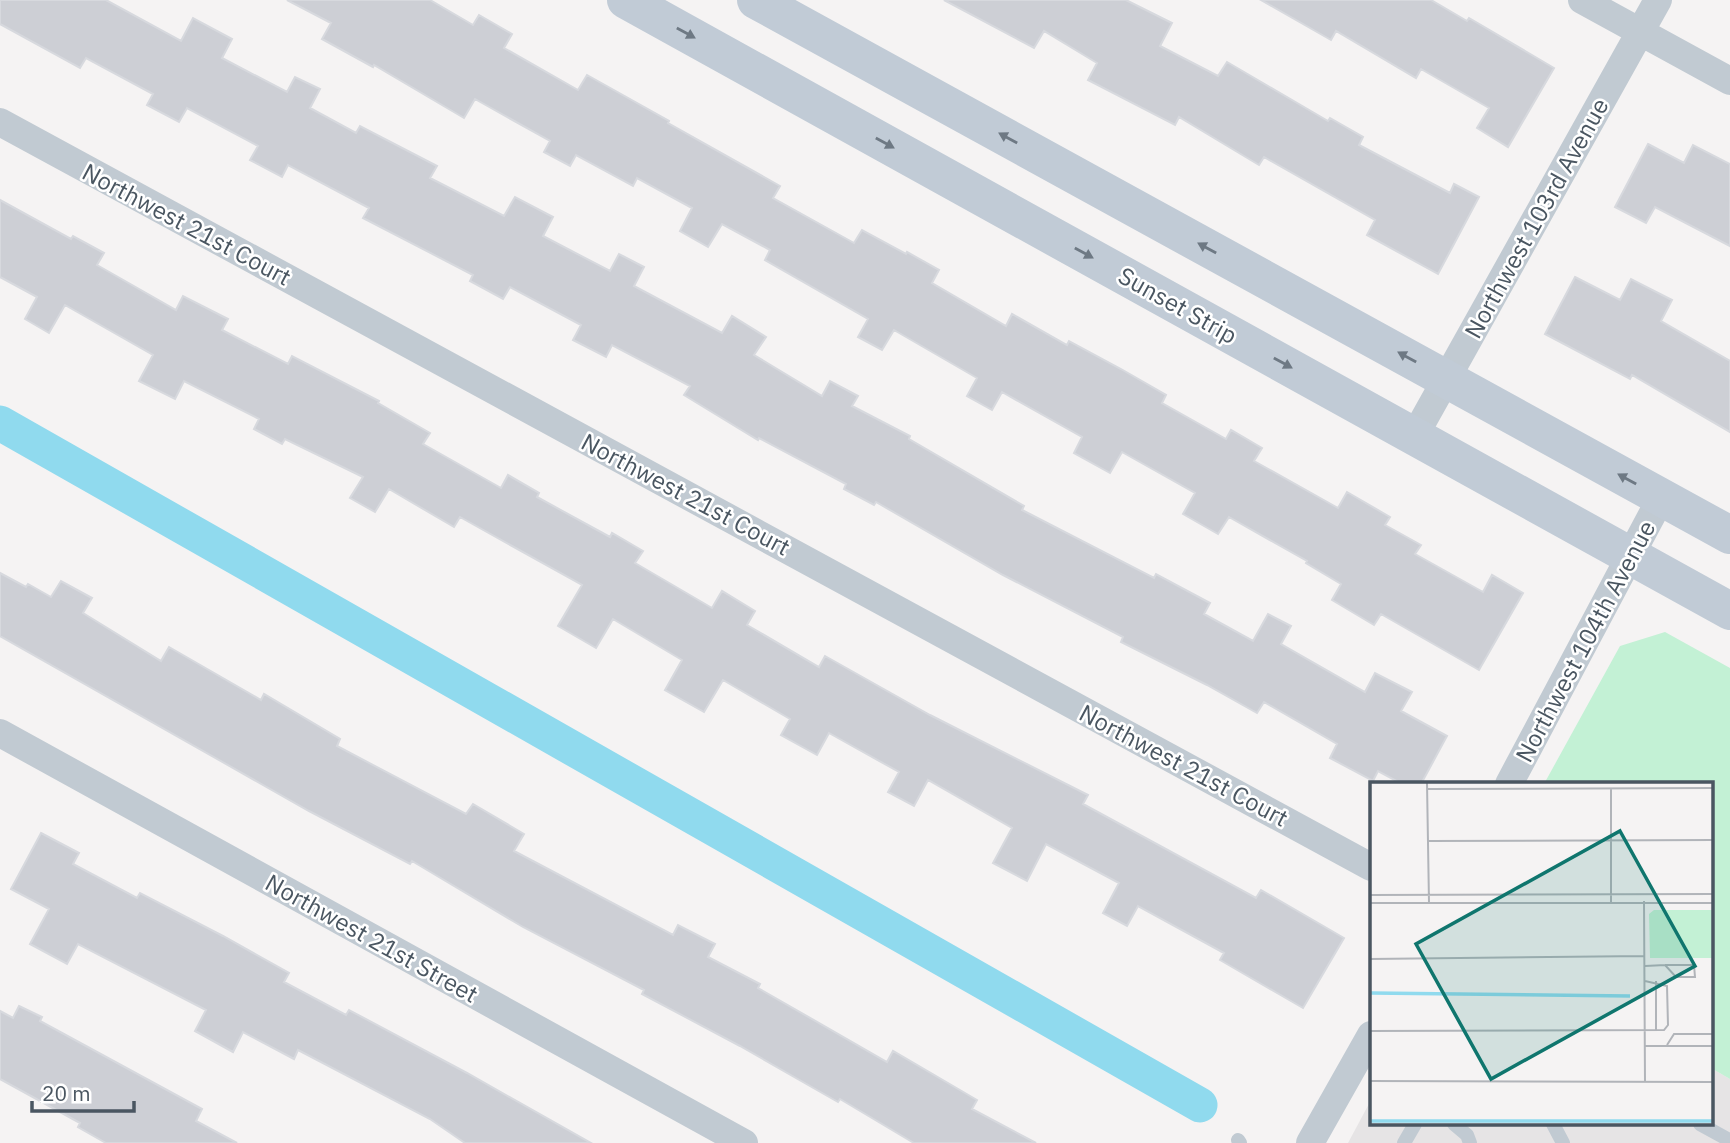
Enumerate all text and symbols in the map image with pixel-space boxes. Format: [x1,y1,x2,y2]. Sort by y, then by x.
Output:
one-way arrow [676,27,695,39]
street label: Northwest 103rd Avenue [1457,92,1615,344]
one-way arrow [998,132,1018,144]
one-way arrow [875,137,894,149]
street label: Northwest 21st Court [77,155,297,293]
one-way arrow [1197,242,1217,254]
one-way arrow [1074,247,1094,259]
street label: Sunset Strip [1113,259,1243,351]
one-way arrow [1397,351,1416,363]
one-way arrow [1273,357,1293,369]
street label: Northwest 21st Court [576,425,796,563]
one-way arrow [1618,473,1637,485]
street label: Northwest 104th Avenue [1508,515,1662,767]
street label: Northwest 21st Court [1074,696,1294,834]
inset map [1370,782,1712,1126]
street label: Northwest 21st Street [260,866,484,1010]
scale bar [32,1070,133,1114]
text: 20 m [42,1079,91,1107]

